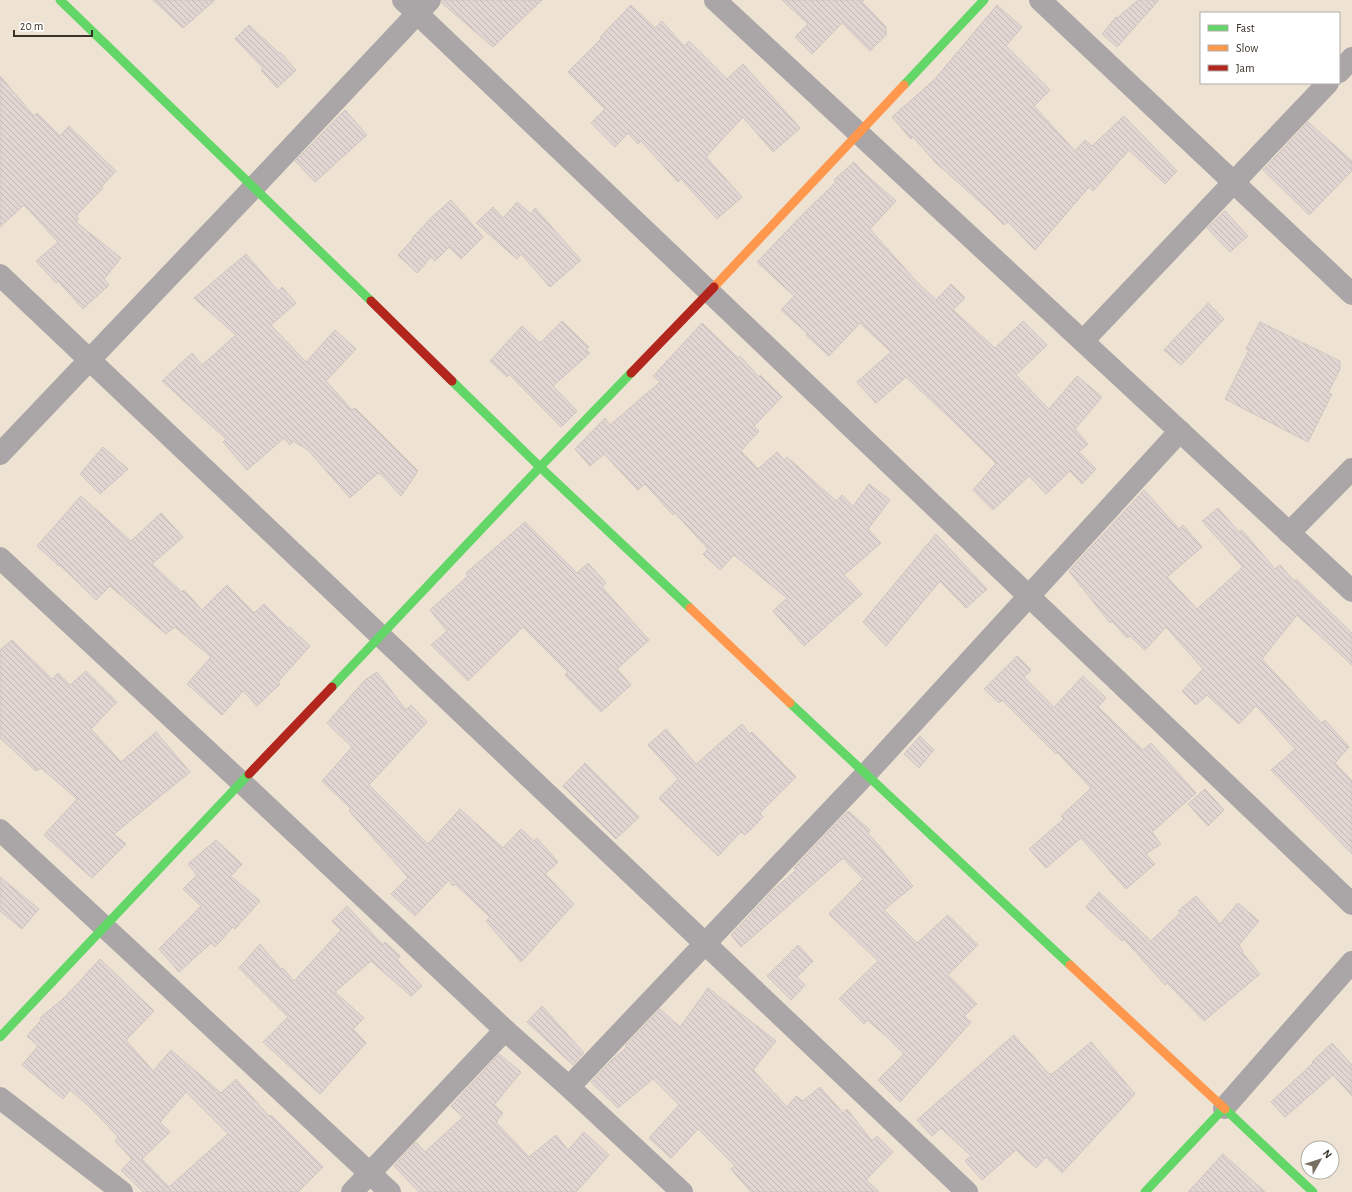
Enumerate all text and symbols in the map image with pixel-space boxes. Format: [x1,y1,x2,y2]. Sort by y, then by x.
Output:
scale bar [14,12,92,38]
legend [1200,12,1340,84]
text: 20 m [20,20,43,32]
text: Fast [1236,22,1255,34]
text: Slow [1236,42,1258,54]
text: Jam [1236,62,1255,74]
north arrow [1300,1140,1340,1180]
text: N [1321,1148,1334,1160]

